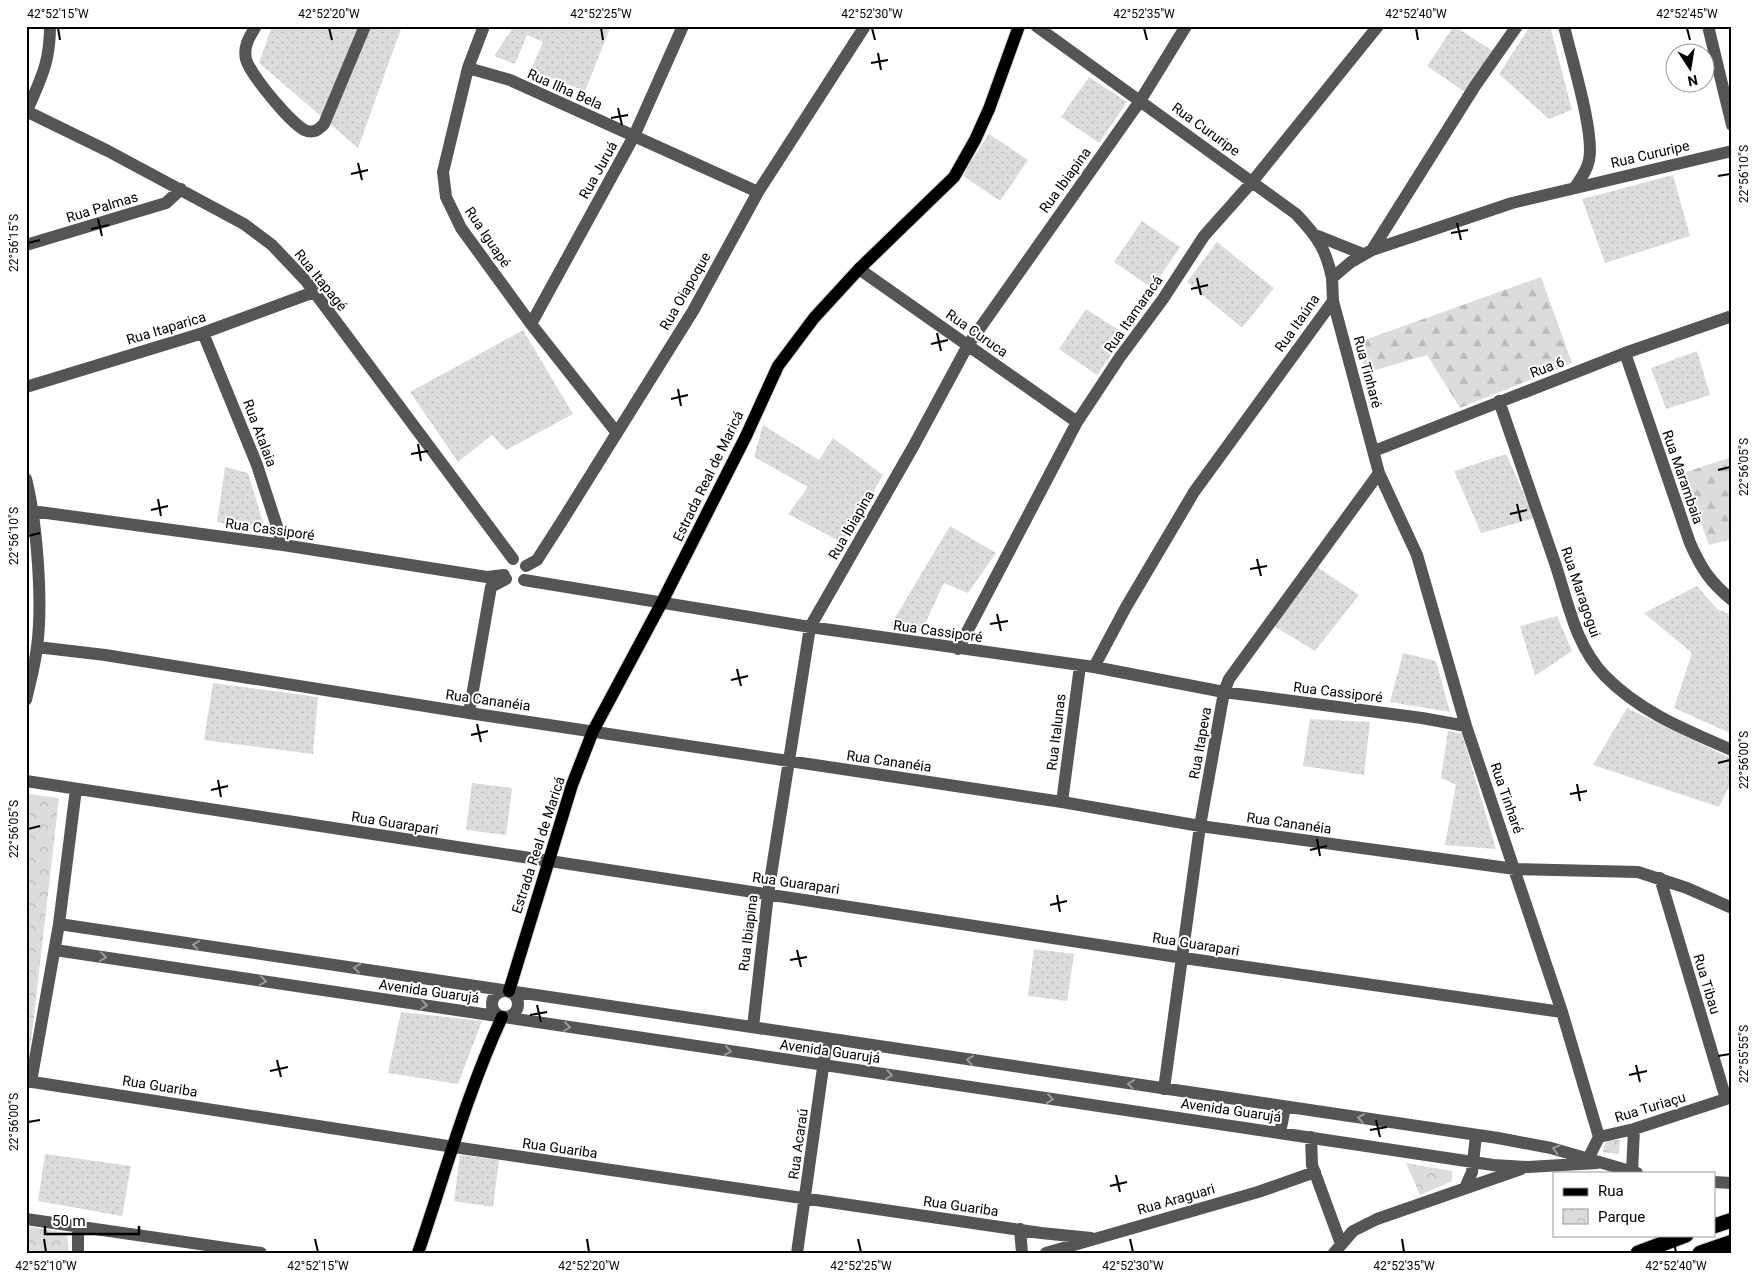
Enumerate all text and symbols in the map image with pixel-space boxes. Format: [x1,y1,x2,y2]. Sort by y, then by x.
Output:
text: 42°52'15"W [27,7,89,21]
text: 42°52'20"W [298,7,360,21]
text: 42°52'25"W [570,7,632,21]
text: 42°52'30"W [841,7,903,21]
text: 42°52'35"W [1113,7,1175,21]
text: 42°52'40"W [1385,7,1447,21]
text: 42°52'45"W [1656,7,1718,21]
north arrow [1666,42,1716,92]
street label: Rua Ilha Bela [525,65,605,113]
text: N [1686,72,1699,90]
street label: Rua Cururipe [1169,99,1243,159]
street label: Rua Cururipe [1609,137,1691,171]
street label: Rua Juruá [576,139,620,201]
street label: Rua Ibiapina [1036,144,1094,216]
text: 22°56'10"S [1737,145,1751,203]
street label: Rua Palmas [64,188,140,226]
street label: Rua Iguapé [462,204,514,270]
text: 22°56'15"S [7,214,21,272]
street label: Rua Itapagé [291,246,351,314]
street label: Rua Oiapoque [656,249,714,333]
street label: Rua Itamaracá [1101,272,1165,356]
street label: Rua Itaúna [1271,291,1323,355]
street label: Rua Curuca [943,306,1011,360]
street label: Rua Itaparica [124,308,208,348]
street label: Rua Tinharé [1351,334,1385,410]
street label: Rua 6 [1528,353,1566,381]
street label: Rua Atalaia [240,397,280,469]
street label: Estrada Real de Maricá [669,408,747,544]
street label: Rua Marambaia [1659,428,1707,526]
text: 22°56'05"S [1737,438,1751,496]
street label: Rua Ibiapina [825,488,877,562]
text: 22°56'10"S [7,507,21,565]
street label: Rua Cassiporé [224,515,316,543]
street label: Rua Maragogui [1558,545,1604,639]
street label: Rua Cassiporé [892,617,984,645]
street label: Rua Cassiporé [1292,679,1384,705]
street label: Rua Cananéia [444,686,532,714]
street label: Rua Italunas [1043,693,1069,771]
street label: Rua Itapeva [1186,706,1214,780]
text: 22°56'00"S [1737,731,1751,789]
street label: Rua Cananéia [845,747,933,775]
street label: Rua Tinharé [1487,760,1527,836]
street label: Estrada Real de Maricá [508,774,568,916]
text: 22°56'05"S [7,800,21,858]
street label: Rua Guarapari [350,808,440,838]
street label: Rua Cananéia [1245,809,1333,837]
street label: Rua Guarapari [751,869,841,897]
street label: Rua Ibiapina [735,894,761,972]
street label: Rua Guarapari [1151,929,1241,959]
one-way arrow [192,940,201,950]
one-way arrow [98,952,107,962]
street label: Rua Tibau [1690,952,1724,1016]
one-way arrow [353,964,361,974]
one-way arrow [259,976,268,986]
street label: Avenida Guarujá [378,976,480,1006]
one-way arrow [420,1000,429,1010]
one-way arrow [563,1021,572,1031]
text: 22°55'55"S [1737,1025,1751,1083]
street label: Avenida Guarujá [779,1036,881,1066]
one-way arrow [724,1045,733,1055]
one-way arrow [966,1055,974,1065]
one-way arrow [885,1069,893,1079]
street label: Rua Guariba [121,1072,199,1100]
one-way arrow [1126,1079,1135,1089]
street label: Rua Turiaçu [1613,1089,1687,1125]
text: 22°56'00"S [7,1093,21,1151]
one-way arrow [1045,1093,1054,1103]
street label: Avenida Guarujá [1180,1095,1282,1125]
street label: Rua Acaraú [785,1108,811,1180]
one-way arrow [1356,1113,1364,1124]
street label: Rua Guariba [521,1135,599,1161]
one-way arrow [1551,1144,1560,1155]
legend [1553,1172,1716,1236]
street label: Rua Araguari [1135,1180,1217,1218]
text: Rua [1598,1182,1624,1200]
street label: Rua Guariba [922,1193,1000,1219]
scale bar [45,1204,139,1236]
text: Parque [1598,1208,1645,1226]
text: 50 m [52,1212,86,1230]
text: 42°52'10"W [15,1259,77,1273]
text: 42°52'15"W [287,1259,349,1273]
text: 42°52'20"W [558,1259,620,1273]
text: 42°52'25"W [830,1259,892,1273]
text: 42°52'30"W [1102,1259,1164,1273]
text: 42°52'35"W [1373,1259,1435,1273]
text: 42°52'40"W [1645,1259,1707,1273]

